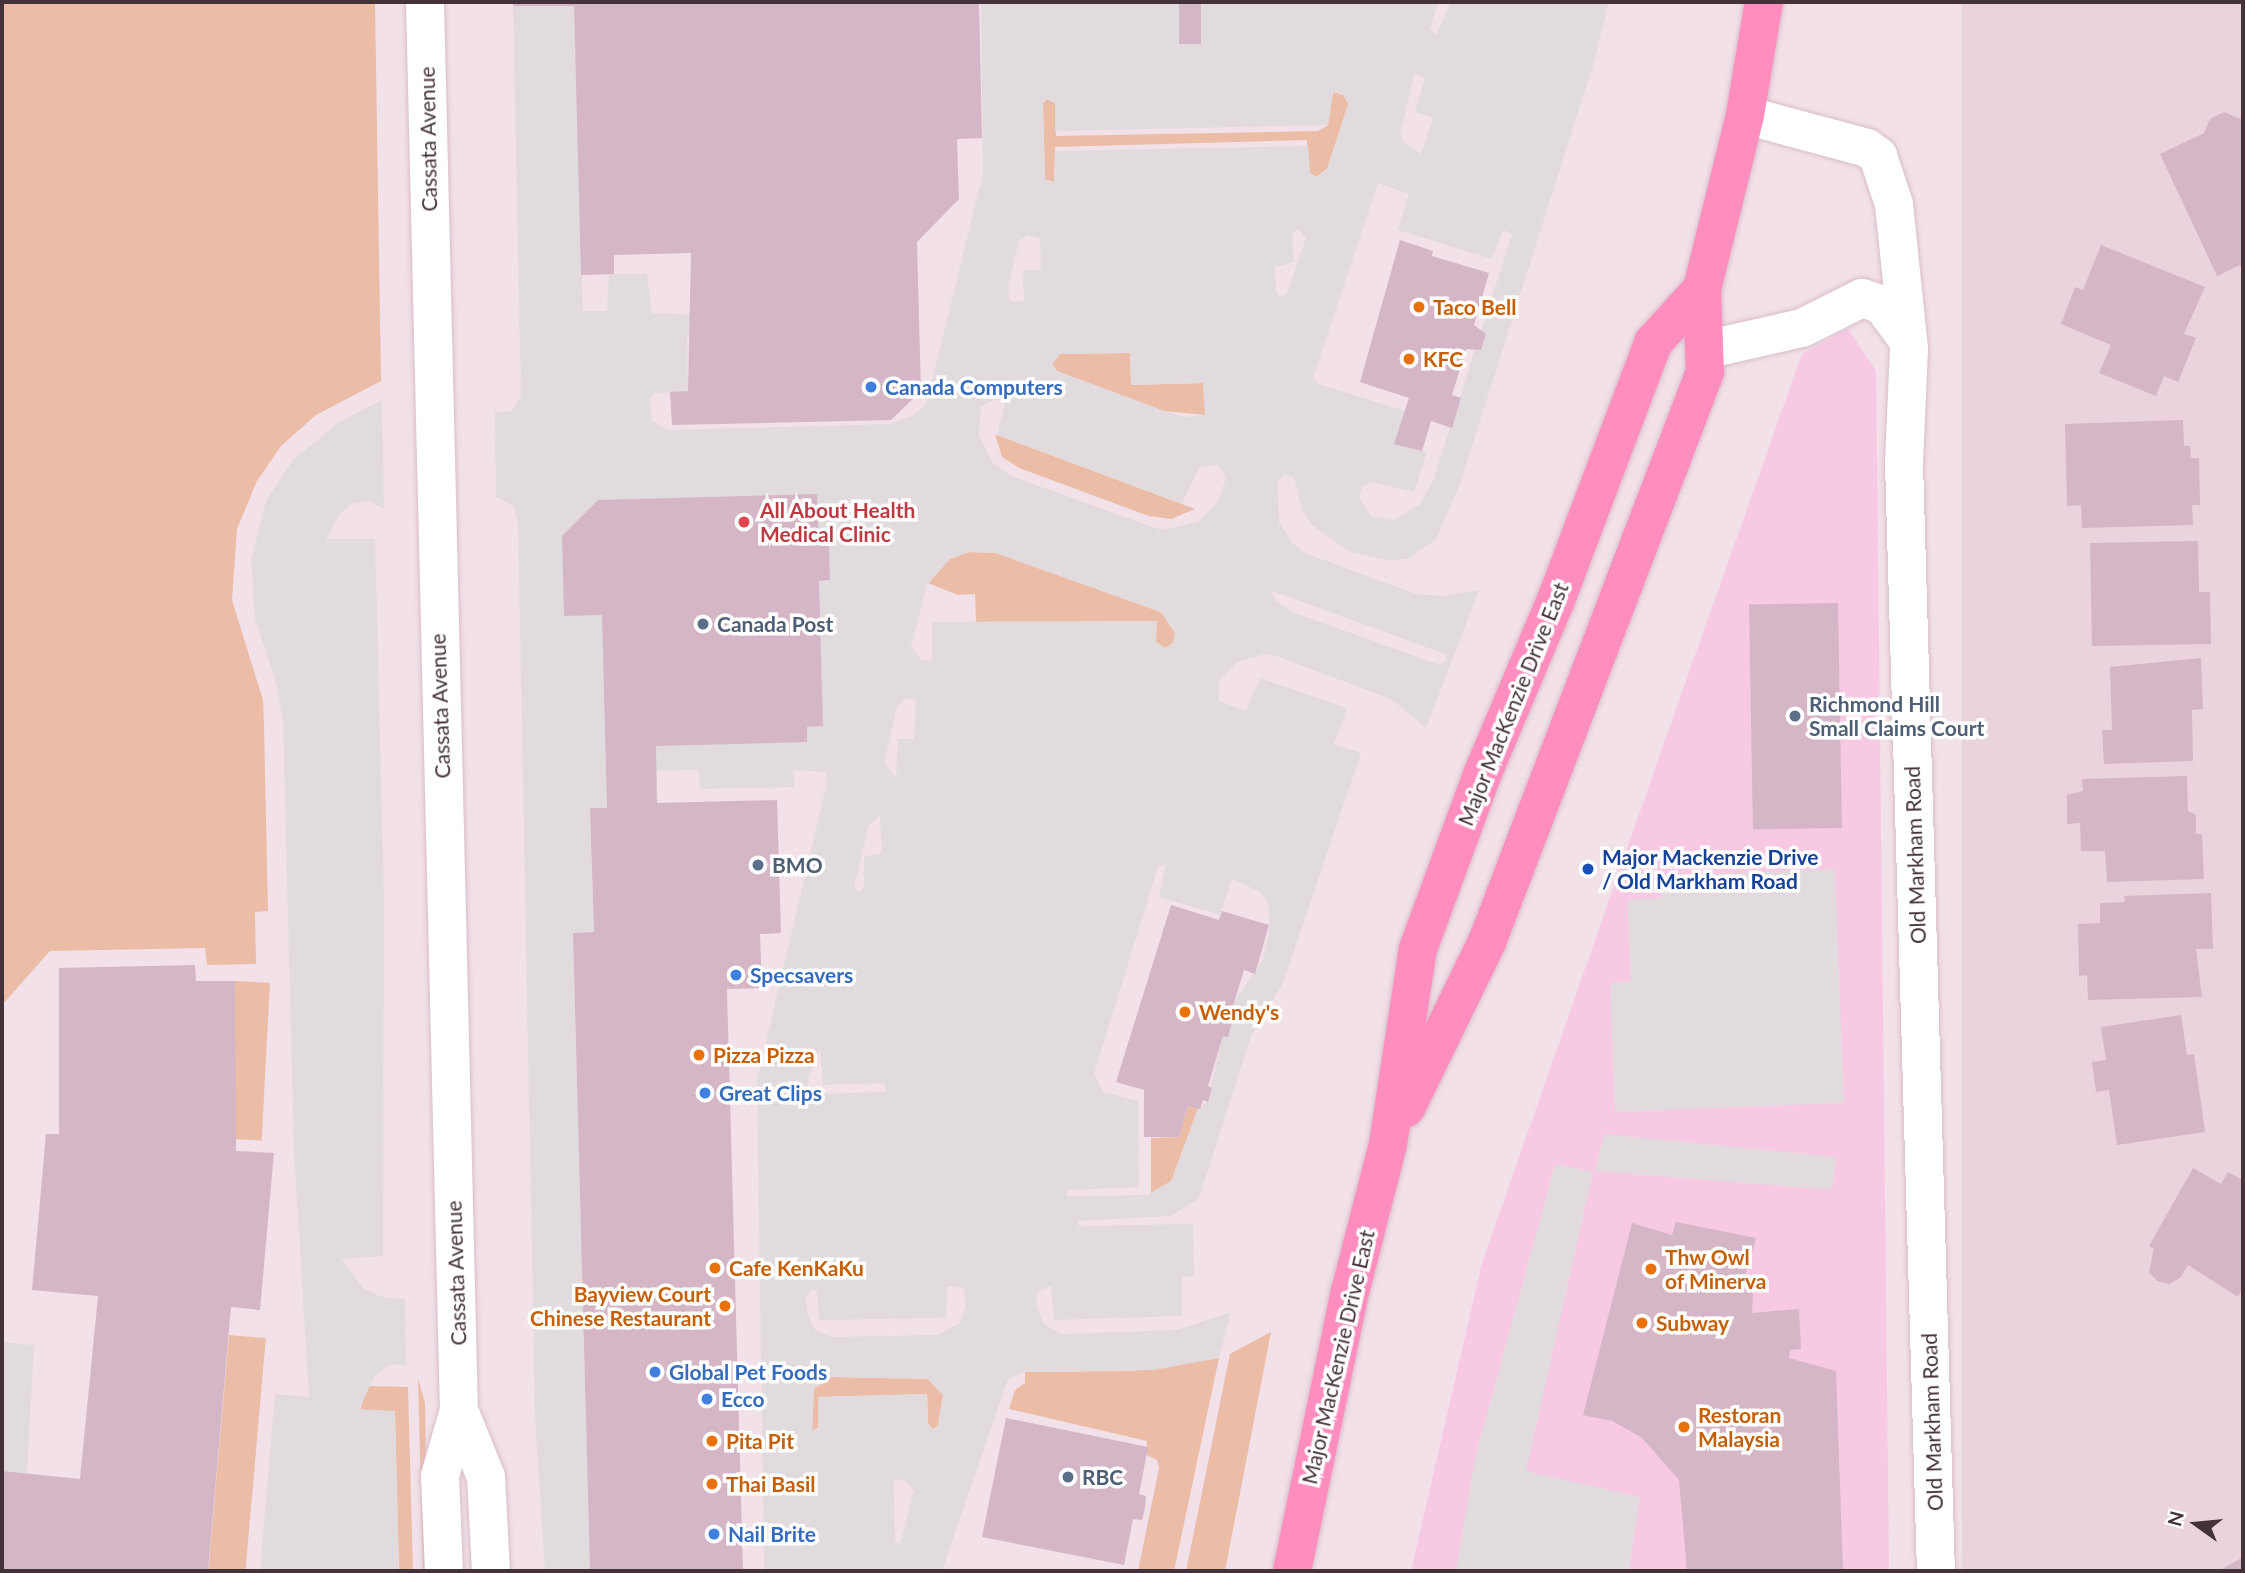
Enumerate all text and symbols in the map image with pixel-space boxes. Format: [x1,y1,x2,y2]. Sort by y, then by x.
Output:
street label: Cassata Avenue [414,66,442,212]
place label: Taco Bell [1433,294,1516,320]
marker: Taco Bell [1411,299,1427,315]
place label: KFC [1423,346,1463,372]
marker: KFC [1401,351,1417,367]
place label: Canada Computers [885,374,1063,400]
marker: Canada Computers [863,379,879,395]
place label: All About Health Medical Clinic [760,497,916,547]
marker: All About Health Medical Clinic [734,512,754,532]
street label: Major MacKenzie Drive East [1453,578,1573,830]
place label: Canada Post [717,611,833,637]
marker: Canada Post [695,616,711,632]
street label: Cassata Avenue [425,633,455,779]
place label: Richmond Hill Small Claims Court [1809,691,1984,741]
marker: Richmond Hill Small Claims Court [1787,708,1803,724]
street label: Old Markham Road [1899,766,1931,944]
place label: Major Mackenzie Drive / Old Markham Road [1602,844,1819,894]
place label: BMO [772,852,823,878]
marker: BMO [750,857,766,873]
marker: Major Mackenzie Drive / Old Markham Road [1580,861,1596,877]
place label: Specsavers [750,962,853,988]
marker: Specsavers [728,967,744,983]
place label: Wendy's [1199,999,1279,1025]
marker: Wendy's [1177,1004,1193,1020]
place label: Pizza Pizza [713,1042,815,1068]
marker: Pizza Pizza [691,1047,707,1063]
place label: Great Clips [719,1080,822,1106]
marker: Great Clips [697,1085,713,1101]
street label: Cassata Avenue [441,1200,471,1346]
street label: Major MacKenzie Drive East [1296,1227,1380,1487]
place label: Thw Owl of Minerva [1665,1244,1767,1294]
place label: Cafe KenKaKu [729,1255,864,1281]
marker: Cafe KenKaKu [707,1260,723,1276]
marker: Thw Owl of Minerva [1643,1261,1659,1277]
place label: Bayview Court Chinese Restaurant [530,1281,711,1331]
marker: Bayview Court Chinese Restaurant [717,1298,733,1314]
place label: Subway [1656,1310,1729,1336]
marker: Subway [1634,1315,1650,1331]
street label: Old Markham Road [1916,1333,1948,1511]
place label: Global Pet Foods [669,1359,827,1385]
marker: Global Pet Foods [647,1364,663,1380]
place label: Ecco [721,1386,765,1412]
marker: Ecco [699,1391,715,1407]
place label: Restoran Malaysia [1698,1402,1781,1452]
marker: Restoran Malaysia [1676,1419,1692,1435]
place label: Pita Pit [726,1428,794,1454]
marker: Pita Pit [704,1433,720,1449]
place label: RBC [1082,1464,1123,1490]
marker: RBC [1060,1469,1076,1485]
place label: Thai Basil [726,1471,815,1497]
marker: Thai Basil [704,1476,720,1492]
north arrow [2161,1489,2231,1559]
text: N [2162,1508,2188,1528]
place label: Nail Brite [728,1521,816,1547]
marker: Nail Brite [706,1526,722,1542]

